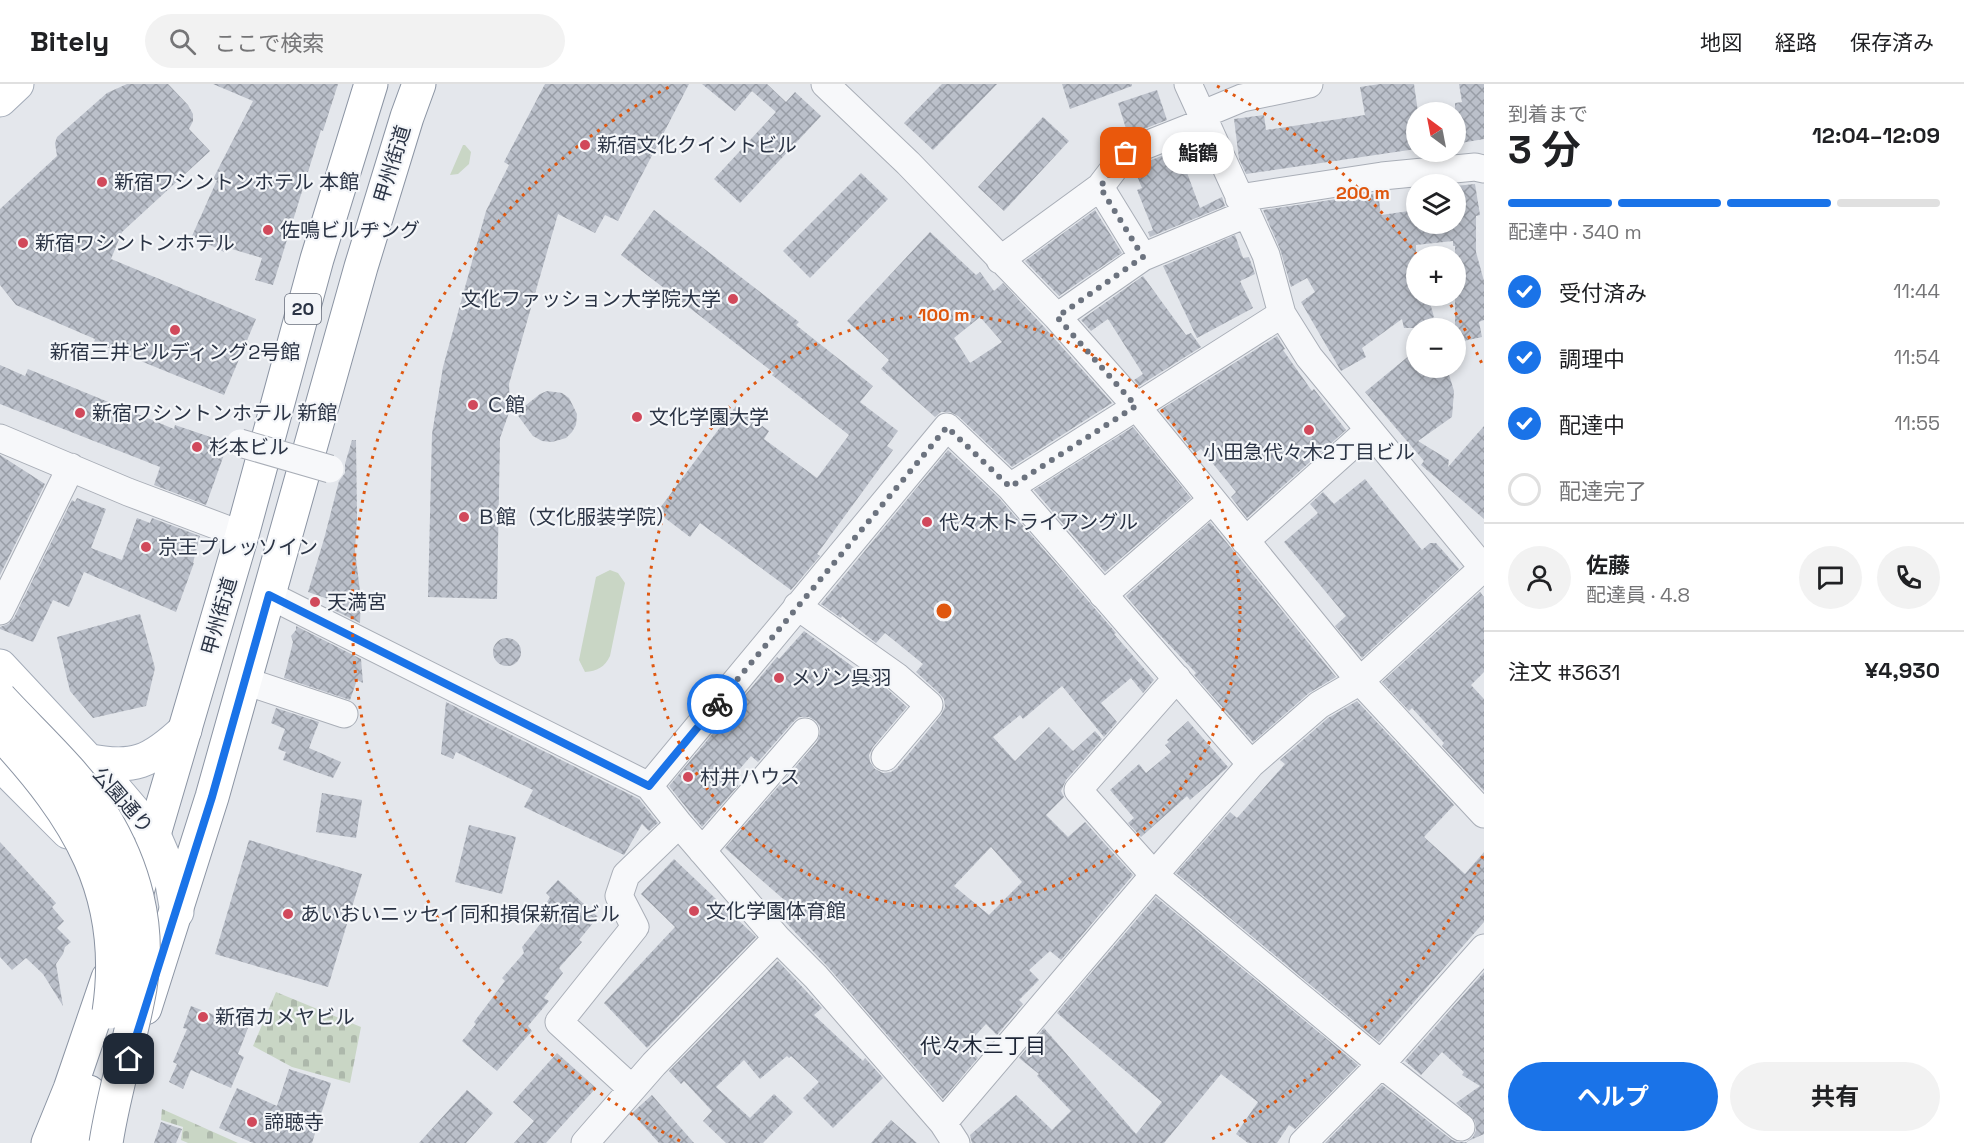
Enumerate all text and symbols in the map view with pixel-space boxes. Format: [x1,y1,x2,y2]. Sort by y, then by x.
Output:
search box [145,14,565,68]
text: Bitely [30,23,109,59]
icon: search [166,25,199,58]
text: ここで検索 [214,29,324,57]
text: 地図 [1700,29,1742,56]
text: 経路 [1775,29,1817,56]
text: 保存済み [1850,29,1934,56]
text: 到着まで [1508,101,1588,127]
north arrow [1406,102,1466,162]
map controls [1406,102,1466,378]
text: 12:04–12:09 [1812,121,1940,149]
street label: 甲州街道 [368,122,416,206]
text: 3 分 [1508,125,1581,174]
pin [1100,127,1151,178]
place label: 新宿文化クイントビル [597,132,797,158]
callout: 鮨鶴 [1162,132,1234,174]
icon: bag [1109,136,1142,169]
marker: 新宿文化クイントビル [578,138,592,152]
text: 鮨鶴 [1178,140,1218,166]
place label: 新宿ワシントンホテル 本館 [114,169,359,195]
button: layers [1406,174,1466,234]
marker: 新宿ワシントンホテル 本館 [95,175,109,189]
text: 200 m [1336,181,1390,204]
place label: 佐鳴ビルヂング [280,217,420,243]
text: 配達中 · 340 m [1508,219,1642,245]
marker: 佐鳴ビルヂング [261,223,275,237]
place label: 新宿ワシントンホテル [35,230,235,256]
marker: 新宿ワシントンホテル [16,236,30,250]
button: + [1406,246,1466,306]
icon: check [1508,275,1541,308]
text: 11:44 [1893,278,1940,304]
text: 受付済み [1559,279,1647,307]
place label: 文化ファッション大学院大学 [461,286,721,312]
marker: 文化ファッション大学院大学 [726,292,740,306]
road number: 20 [285,294,321,324]
text: 100 m [918,303,970,326]
button: − [1406,318,1466,378]
marker: 新宿三井ビルディング2号館 [168,323,182,337]
place label: 新宿三井ビルディング2号館 [50,339,300,365]
icon: check [1508,341,1541,374]
text: 11:54 [1894,344,1940,370]
text: 調理中 [1559,345,1625,373]
place label: Ｃ館 [485,392,525,418]
marker: Ｃ館 [466,398,480,412]
place label: 新宿ワシントンホテル 新館 [92,400,337,426]
place label: 文化学園大学 [649,404,769,430]
marker: 新宿ワシントンホテル 新館 [73,406,87,420]
icon: check [1508,407,1541,440]
marker: 文化学園大学 [630,410,644,424]
text: 11:55 [1894,410,1940,436]
text: 配達中 [1559,411,1625,439]
marker: 小田急代々木2丁目ビル [1302,423,1316,437]
place label: 杉本ビル [209,434,289,460]
place label: 小田急代々木2丁目ビル [1203,439,1415,465]
marker: 杉本ビル [190,440,204,454]
text: 配達完了 [1559,477,1647,505]
place label: Ｂ館（文化服装学院） [476,504,676,530]
place label: 代々木トライアングル [939,509,1138,535]
marker: Ｂ館（文化服装学院） [457,510,471,524]
marker: 代々木トライアングル [920,515,934,529]
place label: 京王プレッソイン [158,534,318,560]
marker: 京王プレッソイン [139,540,153,554]
button: person [1508,546,1571,609]
button: chat [1799,546,1862,609]
button: phone [1877,546,1940,609]
text: 佐藤 [1586,551,1630,579]
street label: 甲州街道 [195,574,243,658]
text: 配達員 · 4.8 [1586,582,1690,608]
place label: 天満宮 [327,589,387,615]
marker: 天満宮 [308,595,322,609]
centre of rings [934,601,954,621]
text: ¥4,930 [1865,656,1940,684]
text: 注文 #3631 [1508,658,1620,686]
place label: メゾン呉羽 [791,665,891,691]
marker: メゾン呉羽 [772,671,786,685]
courier [687,674,747,734]
icon: bike [701,688,734,721]
street label: 公園通り [87,761,159,839]
place label: 村井ハウス [700,764,800,790]
marker: 村井ハウス [681,770,695,784]
place label: 文化学園体育館 [706,898,846,924]
place label: あいおいニッセイ同和損保新宿ビル [300,901,620,927]
marker: 文化学園体育館 [687,904,701,918]
marker: あいおいニッセイ同和損保新宿ビル [281,907,295,921]
place label: 新宿カメヤビル [215,1004,355,1030]
marker: 新宿カメヤビル [196,1010,210,1024]
district label: 代々木三丁目 [920,1032,1046,1059]
pin [103,1033,154,1084]
icon: home [112,1042,145,1075]
button: ヘルプ [1508,1062,1718,1131]
button: 共有 [1730,1062,1940,1131]
place label: 諦聴寺 [264,1109,324,1135]
marker: 諦聴寺 [245,1115,259,1129]

